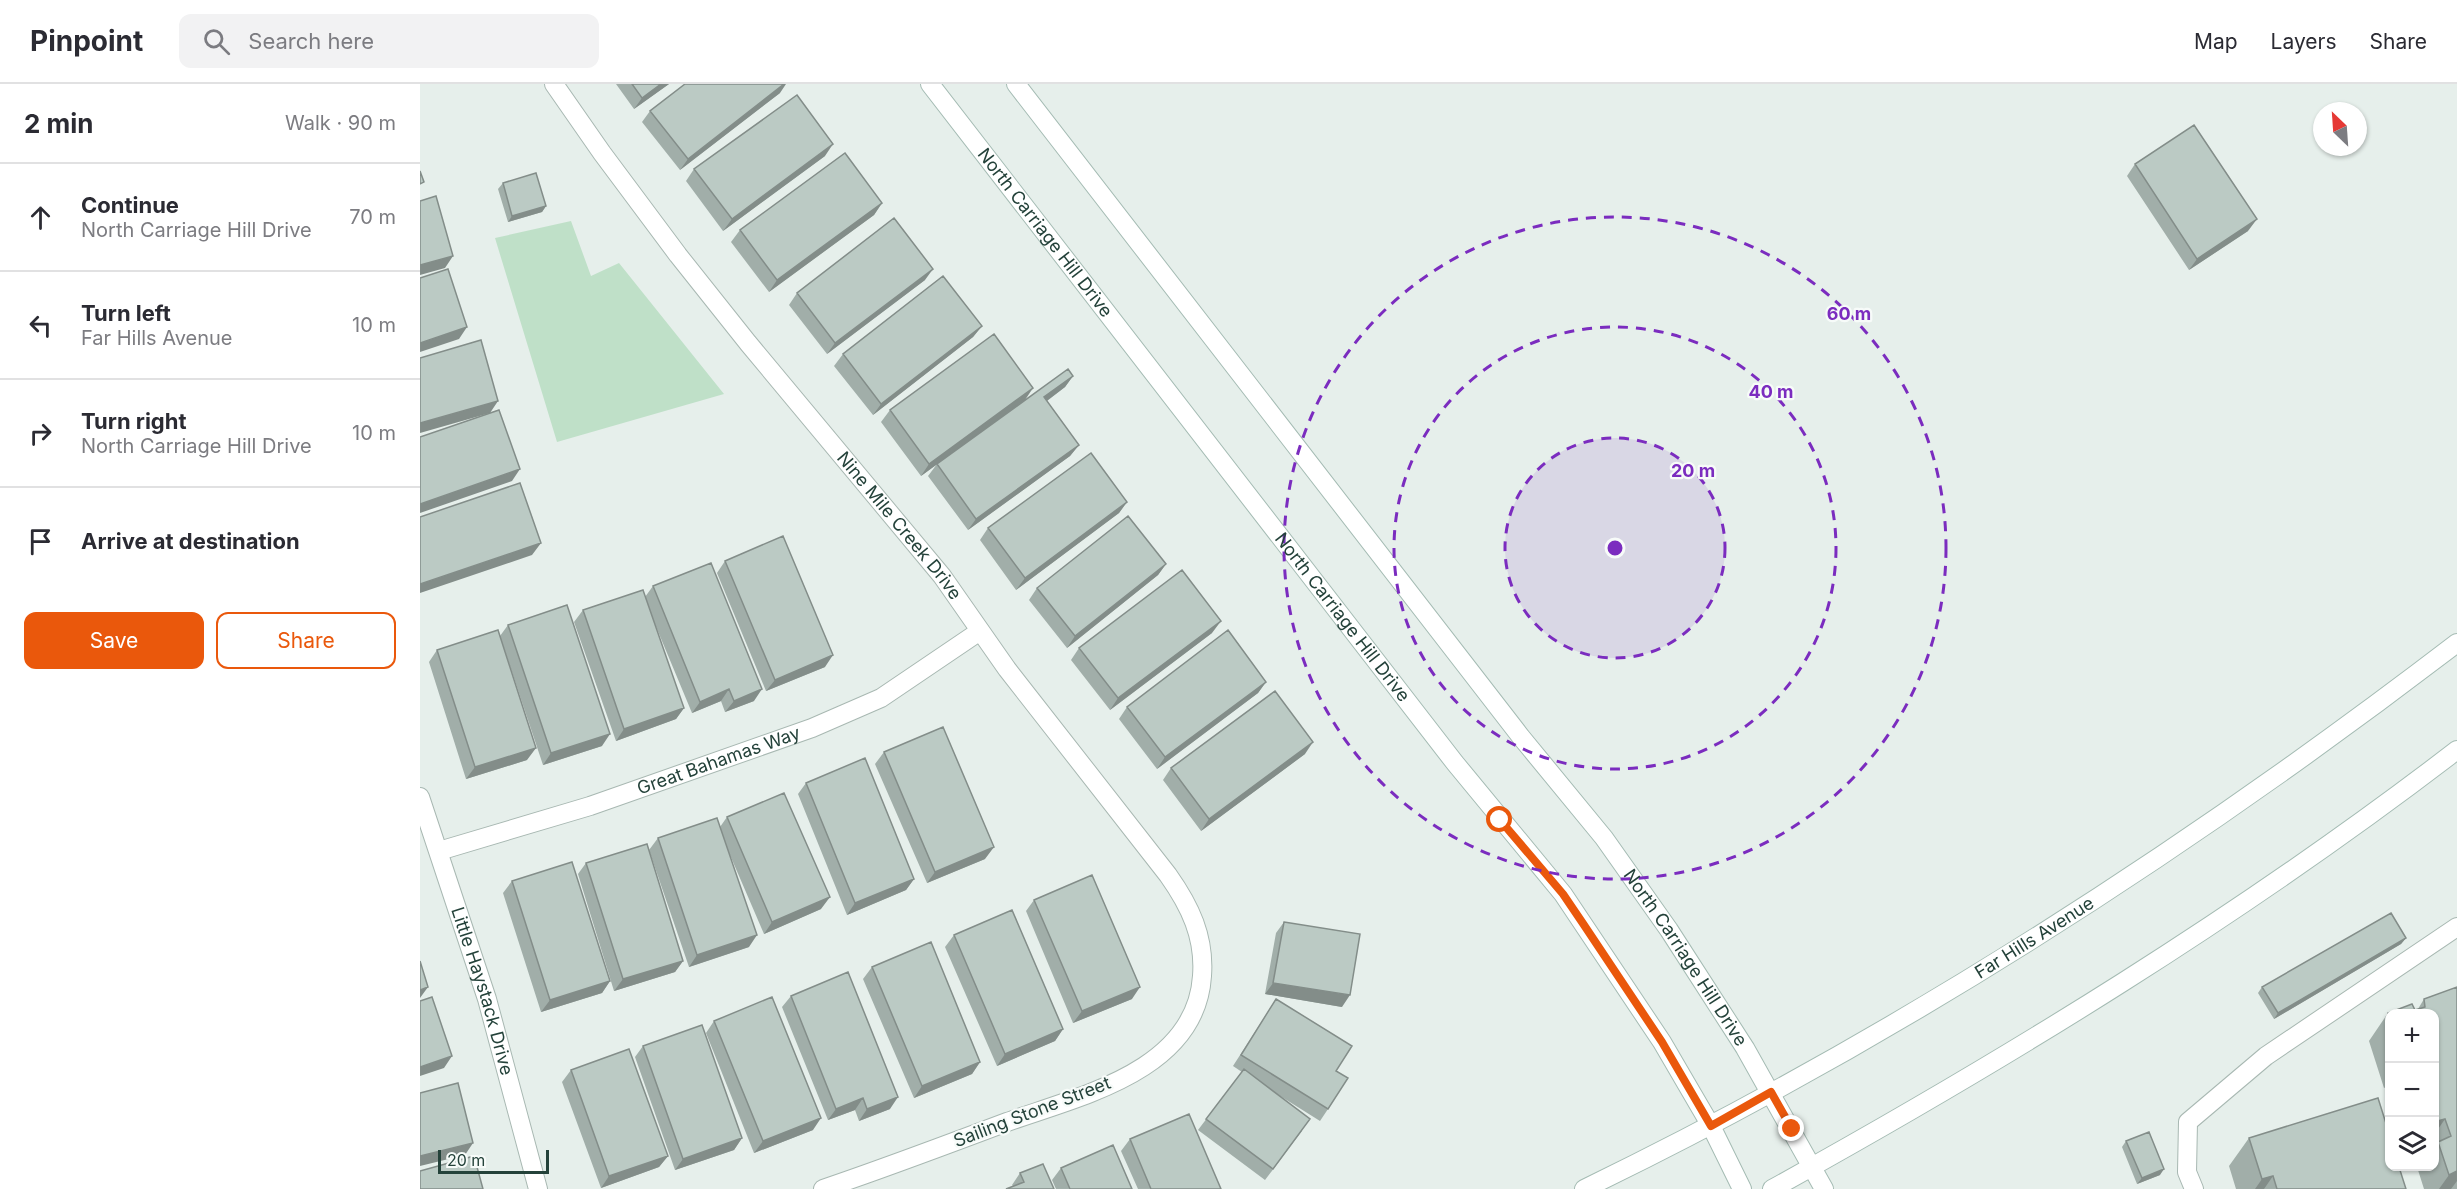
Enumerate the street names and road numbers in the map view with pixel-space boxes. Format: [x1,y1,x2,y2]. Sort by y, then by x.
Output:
street label: North Carriage Hill Drive [974,144,1117,321]
street label: Nine Mile Creek Drive [833,447,966,604]
street label: North Carriage Hill Drive [1271,528,1415,705]
street label: Great Bahamas Way [634,722,803,799]
street label: North Carriage Hill Drive [1619,865,1752,1050]
street label: Far Hills Avenue [1971,892,2097,983]
street label: Little Haystack Drive [447,904,518,1077]
street label: Sailing Stone Street [950,1072,1113,1151]

